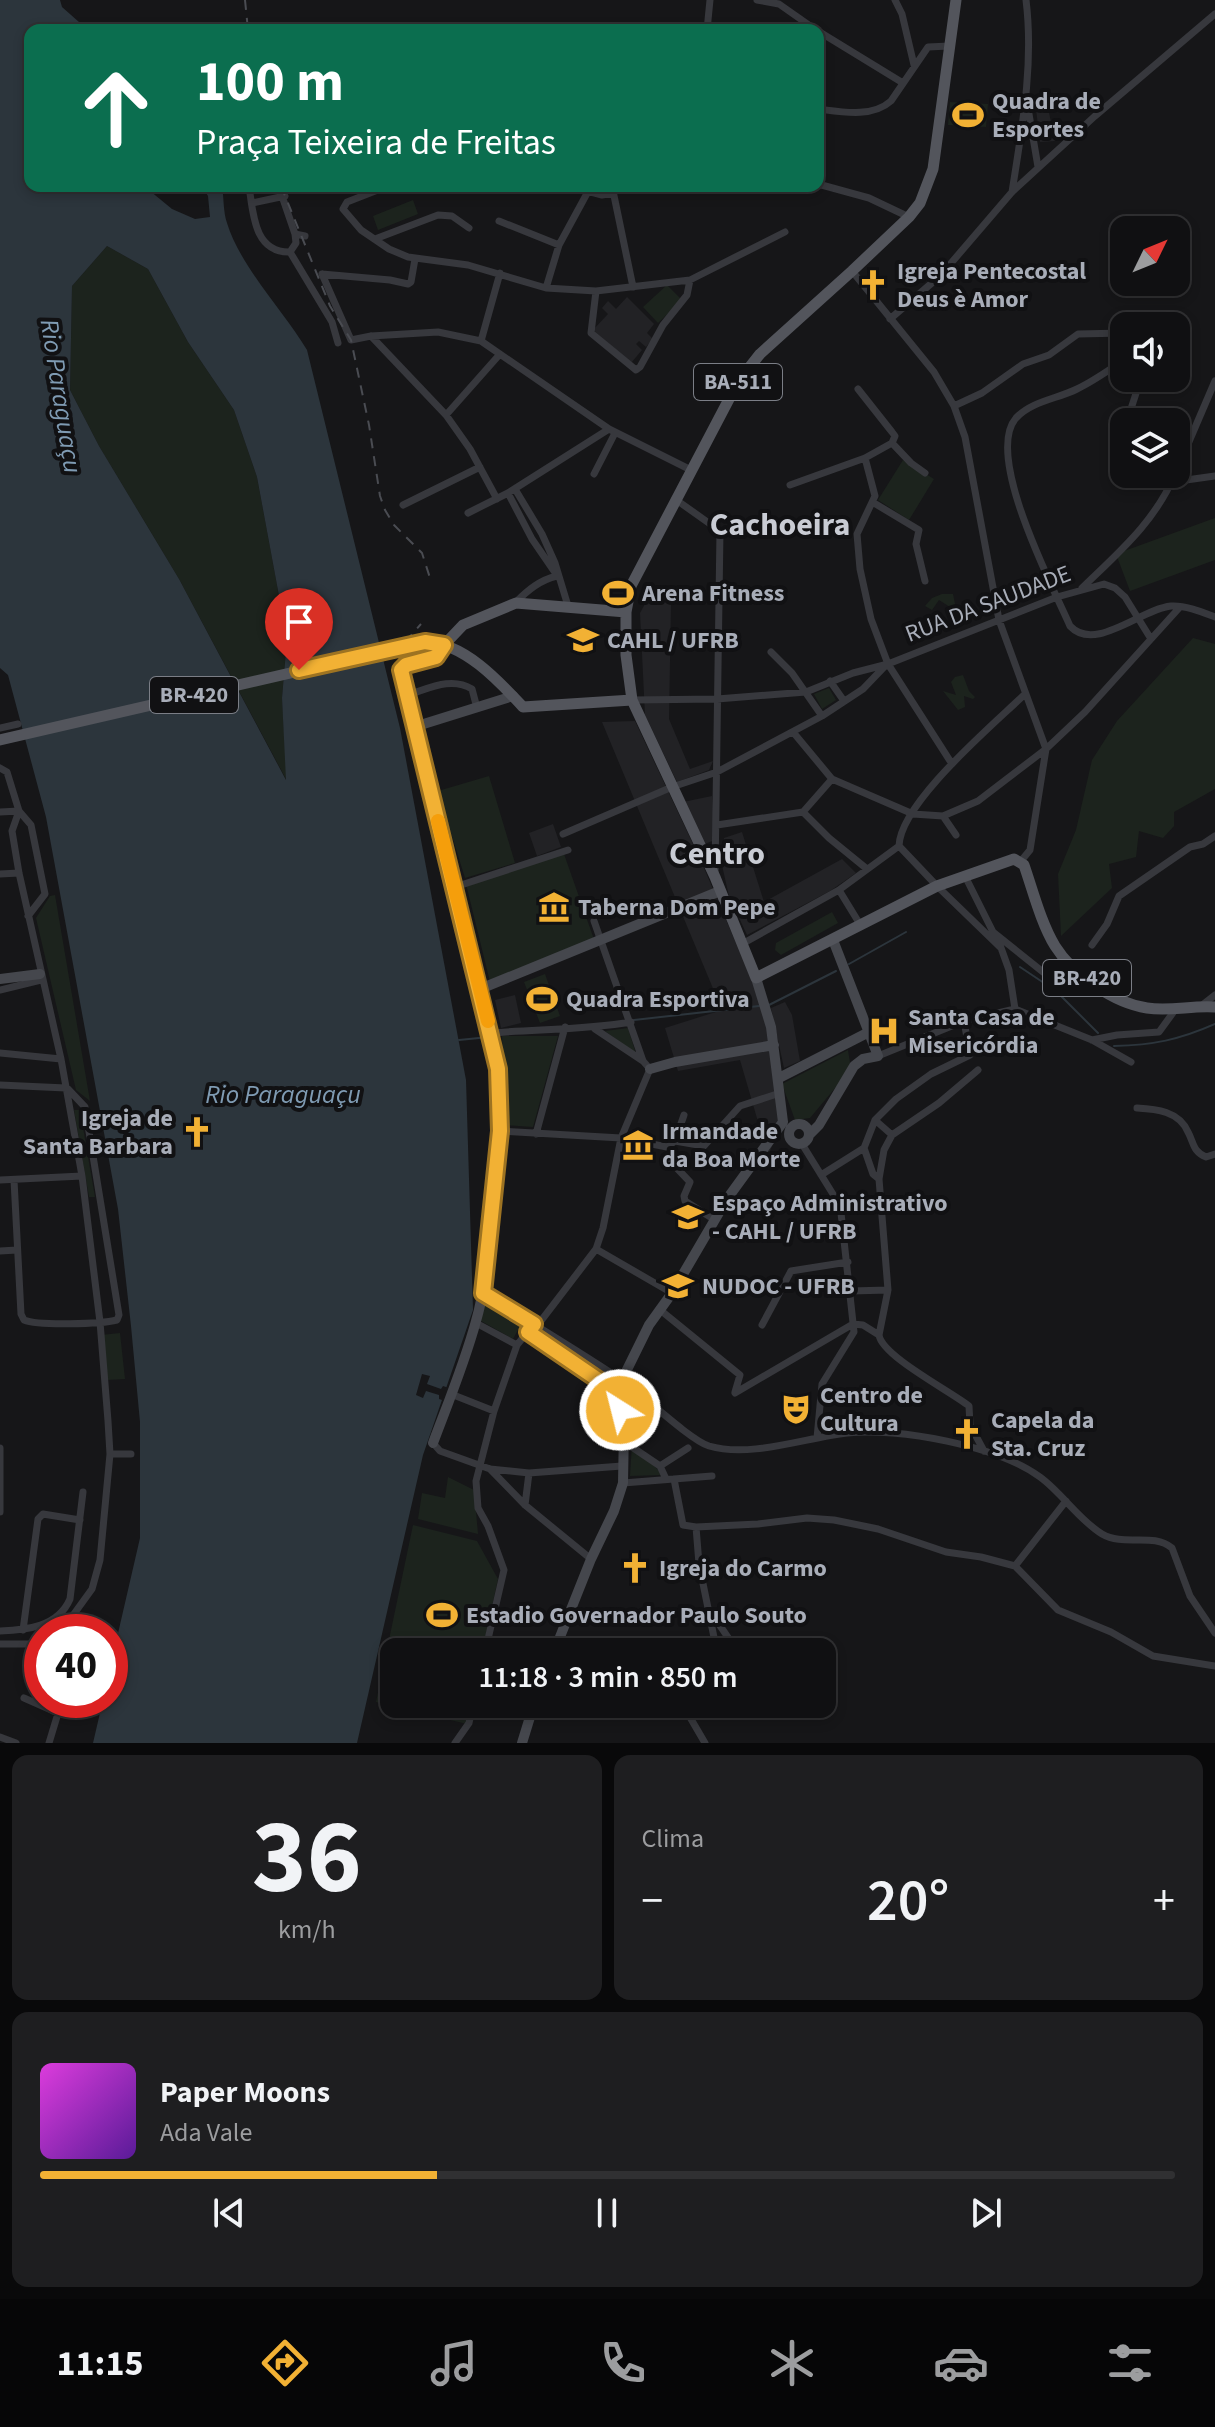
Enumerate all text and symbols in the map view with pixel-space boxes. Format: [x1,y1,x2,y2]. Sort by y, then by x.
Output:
text: 100 m [196,43,344,122]
icon: ahead [64,56,168,160]
place label: Quadra de Esportes [992,84,1101,147]
sports icon: Quadra de Esportes [951,98,985,132]
text: Praça Teixeira de Freitas [196,117,556,168]
north arrow [1110,216,1190,296]
map controls [1110,216,1190,488]
place label: Igreja Pentecostal Deus è Amor [897,254,1086,317]
church icon: Igreja Pentecostal Deus è Amor [856,268,890,302]
button: sound [1110,312,1190,392]
water label: Rio Paraguaçu [31,316,91,476]
road number: BA-511 [694,364,782,400]
button: layers [1110,408,1190,488]
district label: Cachoeira [710,502,850,548]
street label: RUA DA SAUDADE [900,556,1076,652]
sports icon: Arena Fitness [601,576,635,610]
place label: Arena Fitness [641,576,785,611]
pin [265,588,333,670]
icon: arrive [277,600,321,644]
school or university icon: CAHL / UFRB [566,623,600,657]
place label: CAHL / UFRB [607,623,739,658]
road number: BR-420 [150,677,238,713]
district label: Centro [669,831,765,877]
museum icon: Taberna Dom Pepe [537,890,571,924]
place label: Taberna Dom Pepe [578,890,776,925]
road number: BR-420 [1043,960,1131,996]
sports icon: Quadra Esportiva [525,982,559,1016]
place label: Quadra Esportiva [566,982,750,1017]
place label: Santa Casa de Misericórdia [908,1000,1055,1063]
hospital icon: Santa Casa de Misericórdia [867,1014,901,1048]
water label: Rio Paraguaçu [205,1076,361,1113]
place label: Igreja de Santa Barbara [23,1101,173,1164]
place label: Irmandade da Boa Morte [662,1114,801,1177]
church icon: Igreja de Santa Barbara [180,1115,214,1149]
museum icon: Irmandade da Boa Morte [621,1128,655,1162]
place label: Espaço Administrativo - CAHL / UFRB [712,1186,948,1249]
school or university icon: Espaço Administrativo - CAHL / UFRB [671,1200,705,1234]
school or university icon: NUDOC - UFRB [661,1269,695,1303]
place label: NUDOC - UFRB [702,1269,855,1304]
position arrow [578,1368,662,1452]
place label: Centro de Cultura [820,1378,923,1441]
theatre icon: Centro de Cultura [779,1392,813,1426]
place label: Capela da Sta. Cruz [991,1403,1095,1466]
church icon: Capela da Sta. Cruz [950,1417,984,1451]
church icon: Igreja do Carmo [618,1551,652,1585]
place label: Igreja do Carmo [659,1551,827,1586]
sports icon: Estadio Governador Paulo Souto [425,1598,459,1632]
place label: Estadio Governador Paulo Souto [466,1598,807,1633]
speed limit sign: 40 [24,1614,128,1718]
text: 11:18 · 3 min · 850 m [478,1656,738,1699]
text: 36 [252,1785,362,1933]
text: Clima [642,1820,704,1857]
text: 20° [867,1859,949,1944]
text: − [642,1870,663,1933]
text: + [1153,1870,1175,1933]
text: km/h [278,1911,336,1948]
text: Paper Moons [160,2071,330,2114]
text: Ada Vale [160,2114,252,2151]
icon: previous [207,2191,251,2235]
icon: pause [585,2191,629,2235]
icon: next [964,2191,1008,2235]
icon: directions [257,2335,313,2391]
icon: music [426,2335,482,2391]
icon: phone [595,2335,651,2391]
icon: climate [764,2335,820,2391]
icon: car [933,2335,989,2391]
icon: filters [1102,2335,1158,2391]
text: 11:15 [57,2338,143,2389]

